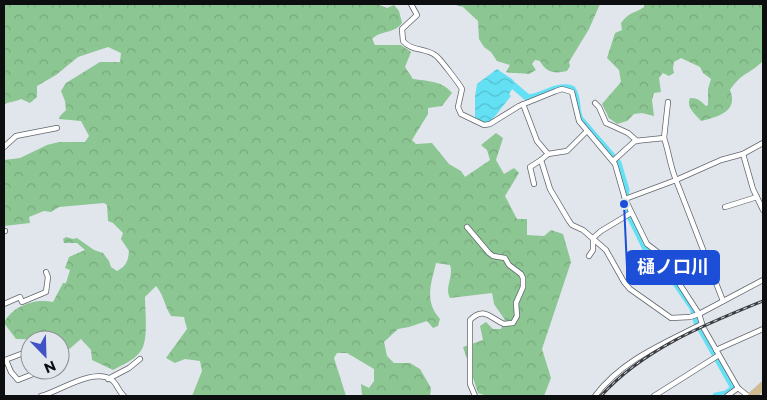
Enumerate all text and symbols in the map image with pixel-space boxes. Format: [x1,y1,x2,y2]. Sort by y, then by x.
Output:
callout: 樋ノ口川 [627,251,719,284]
text: 樋ノ口川 [637,256,709,278]
north arrow [20,330,70,380]
text: N [41,356,59,377]

